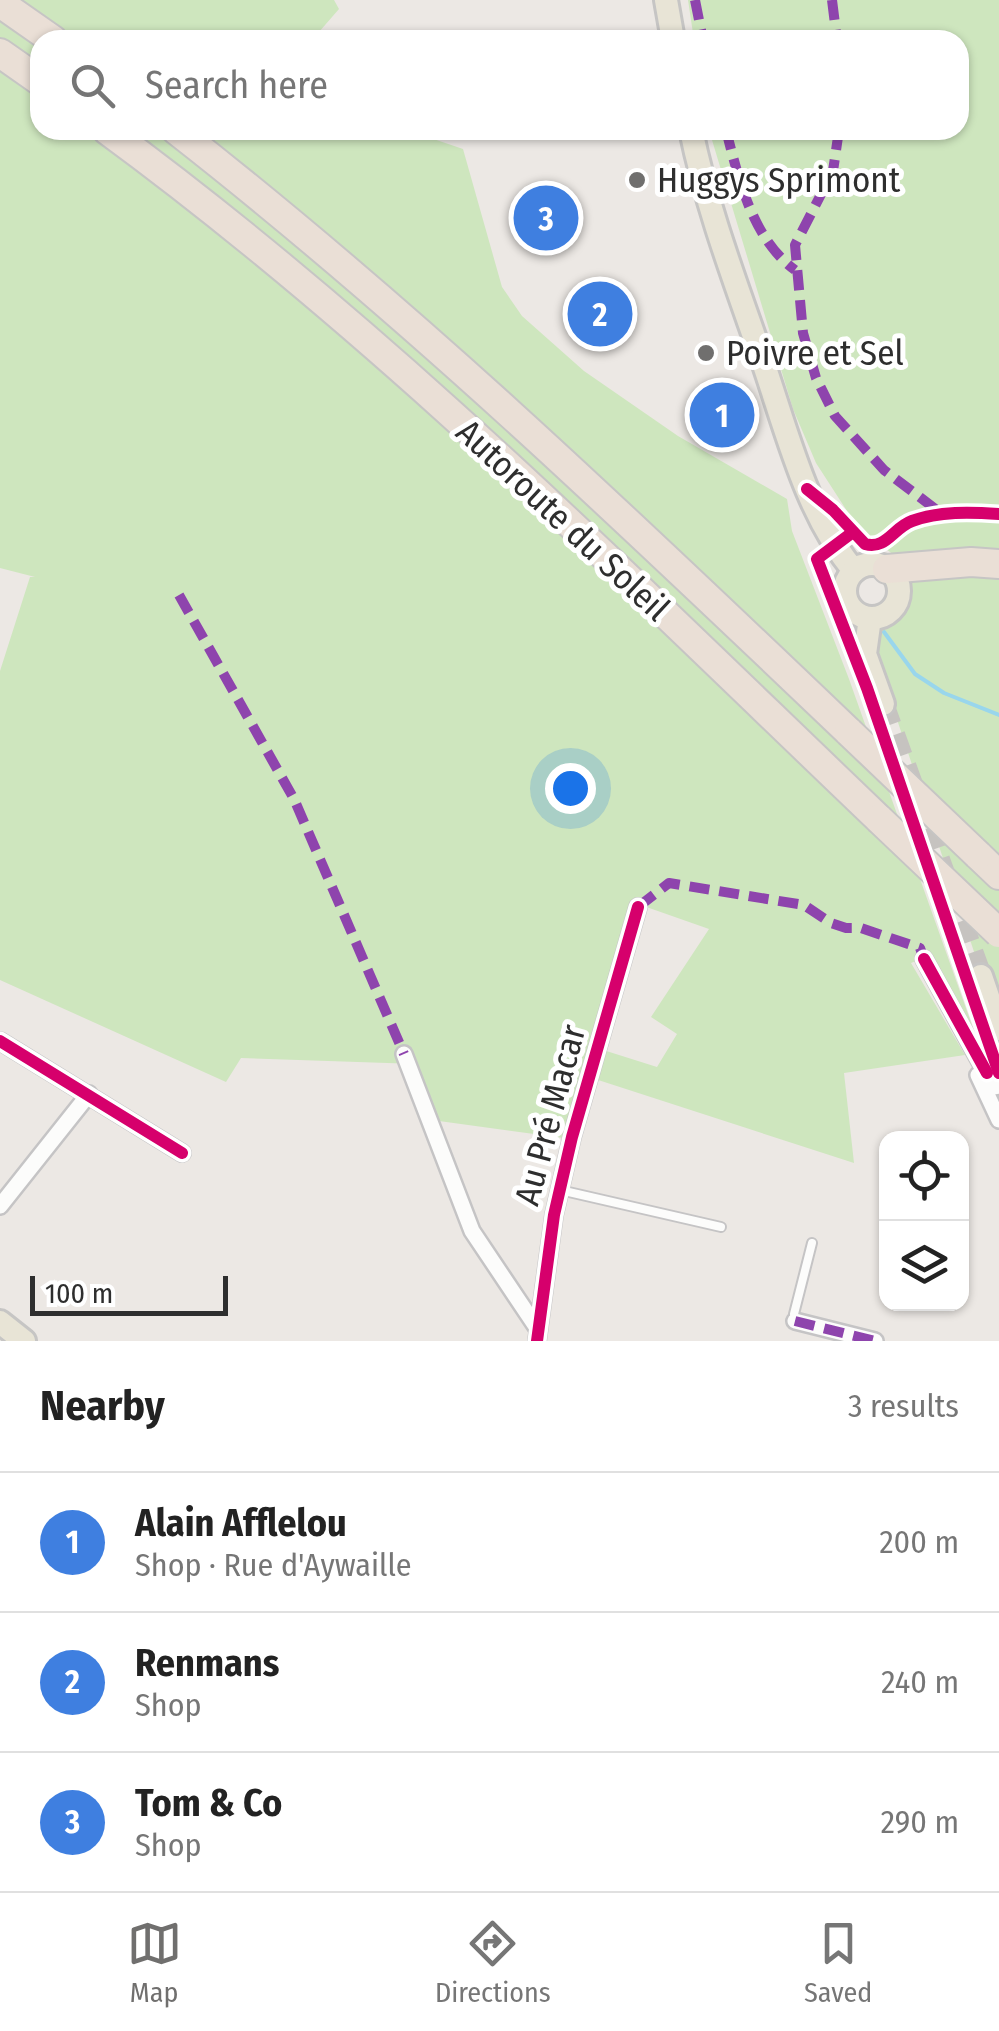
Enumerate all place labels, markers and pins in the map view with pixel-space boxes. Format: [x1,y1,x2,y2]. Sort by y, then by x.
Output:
place label: Huggys Sprimont [657,159,901,201]
marker: Huggys Sprimont [626,169,648,191]
pin: 3 [514,180,578,256]
pin: 2 [568,276,632,352]
place label: Poivre et Sel [726,332,904,374]
marker: Poivre et Sel [695,342,717,364]
pin: 1 [690,378,754,452]

